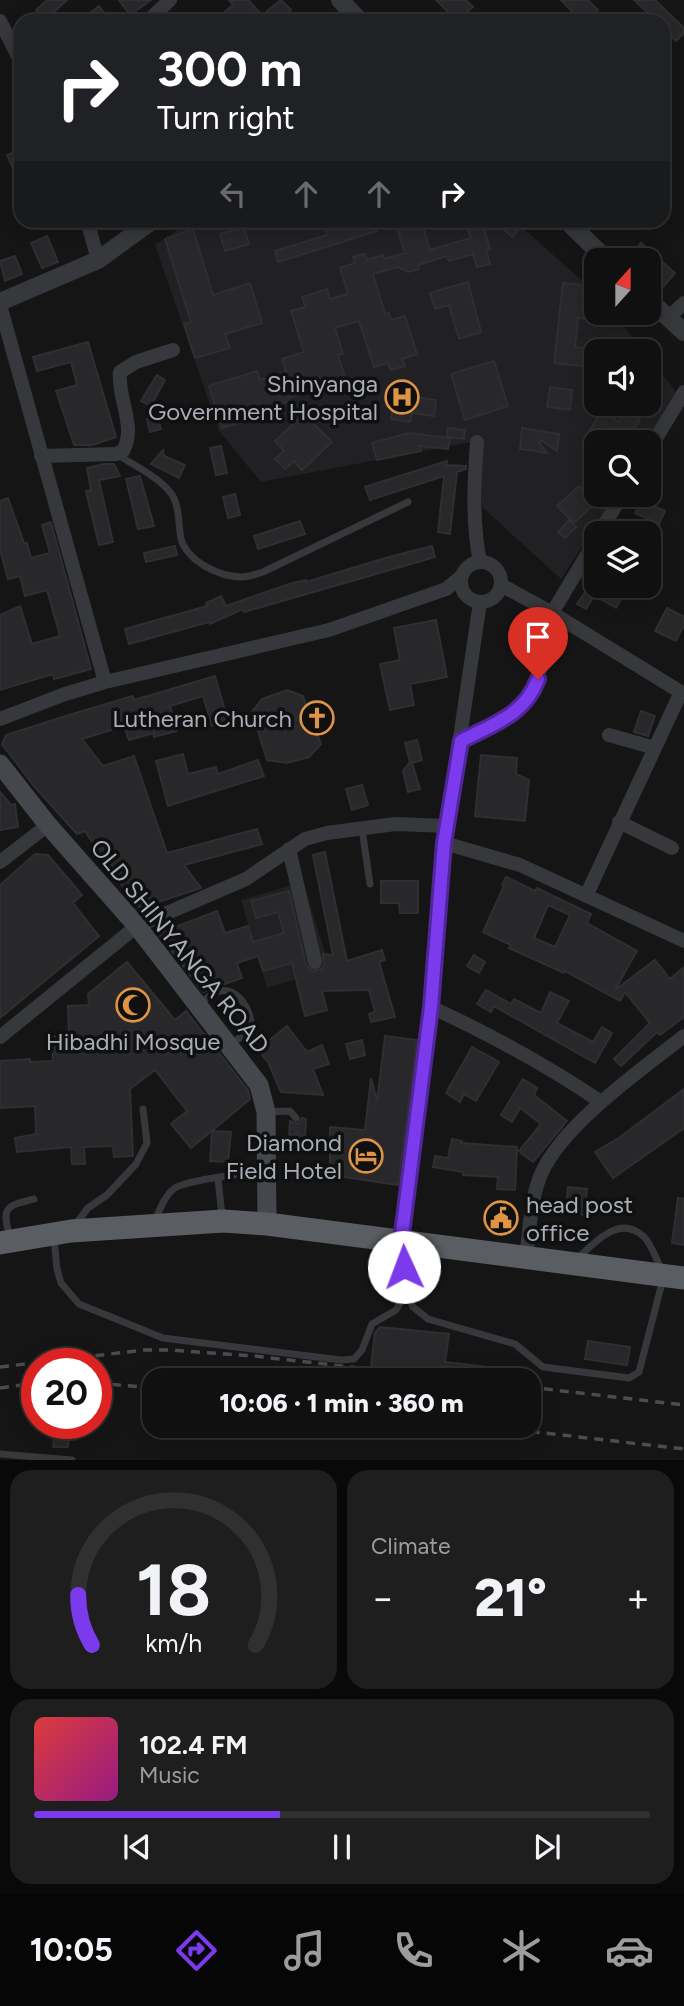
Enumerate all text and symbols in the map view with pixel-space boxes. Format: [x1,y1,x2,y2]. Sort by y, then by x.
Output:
text: 300 m [157,39,302,98]
icon: right [42,42,133,133]
text: Turn right [157,99,295,137]
icon: left [214,175,252,213]
icon: ahead [287,175,325,213]
icon: ahead [360,175,398,213]
icon: right [433,175,471,213]
north arrow [584,248,662,326]
map controls [584,248,661,598]
button: sound [584,339,661,416]
place label: Shinyanga Government Hospital [148,369,378,426]
hospital icon: Shinyanga Government Hospital [383,378,421,416]
button: search [584,430,661,507]
button: layers [584,521,661,598]
pin [508,607,568,679]
icon: arrive [519,618,557,656]
church icon: Lutheran Church [298,699,336,737]
place label: Lutheran Church [112,704,292,733]
street label: OLD SHINYANGA ROAD [85,833,275,1059]
mosque icon: Hibadhi Mosque [114,986,152,1024]
place label: Hibadhi Mosque [46,1027,220,1056]
place label: Diamond Field Hotel [226,1128,342,1185]
hotel icon: Diamond Field Hotel [347,1137,385,1175]
place label: head post office [526,1190,633,1247]
public building icon: head post office [482,1199,520,1237]
position arrow [367,1230,441,1304]
speed limit sign: 20 [21,1348,112,1439]
text: 10:06 · 1 min · 360 m [219,1387,464,1419]
text: Climate [371,1532,450,1560]
text: 18 [136,1547,211,1634]
text: 21° [474,1567,547,1629]
text: − [371,1575,395,1621]
text: + [626,1575,650,1621]
text: km/h [145,1628,202,1658]
text: 102.4 FM [139,1729,248,1761]
text: Music [139,1761,200,1789]
icon: previous [118,1828,156,1866]
icon: pause [323,1828,361,1866]
icon: next [528,1828,566,1866]
icon: directions [172,1926,221,1975]
icon: music [280,1926,329,1975]
icon: phone [389,1926,438,1975]
icon: climate [497,1926,546,1975]
icon: car [605,1926,654,1975]
text: 10:05 [30,1931,113,1969]

